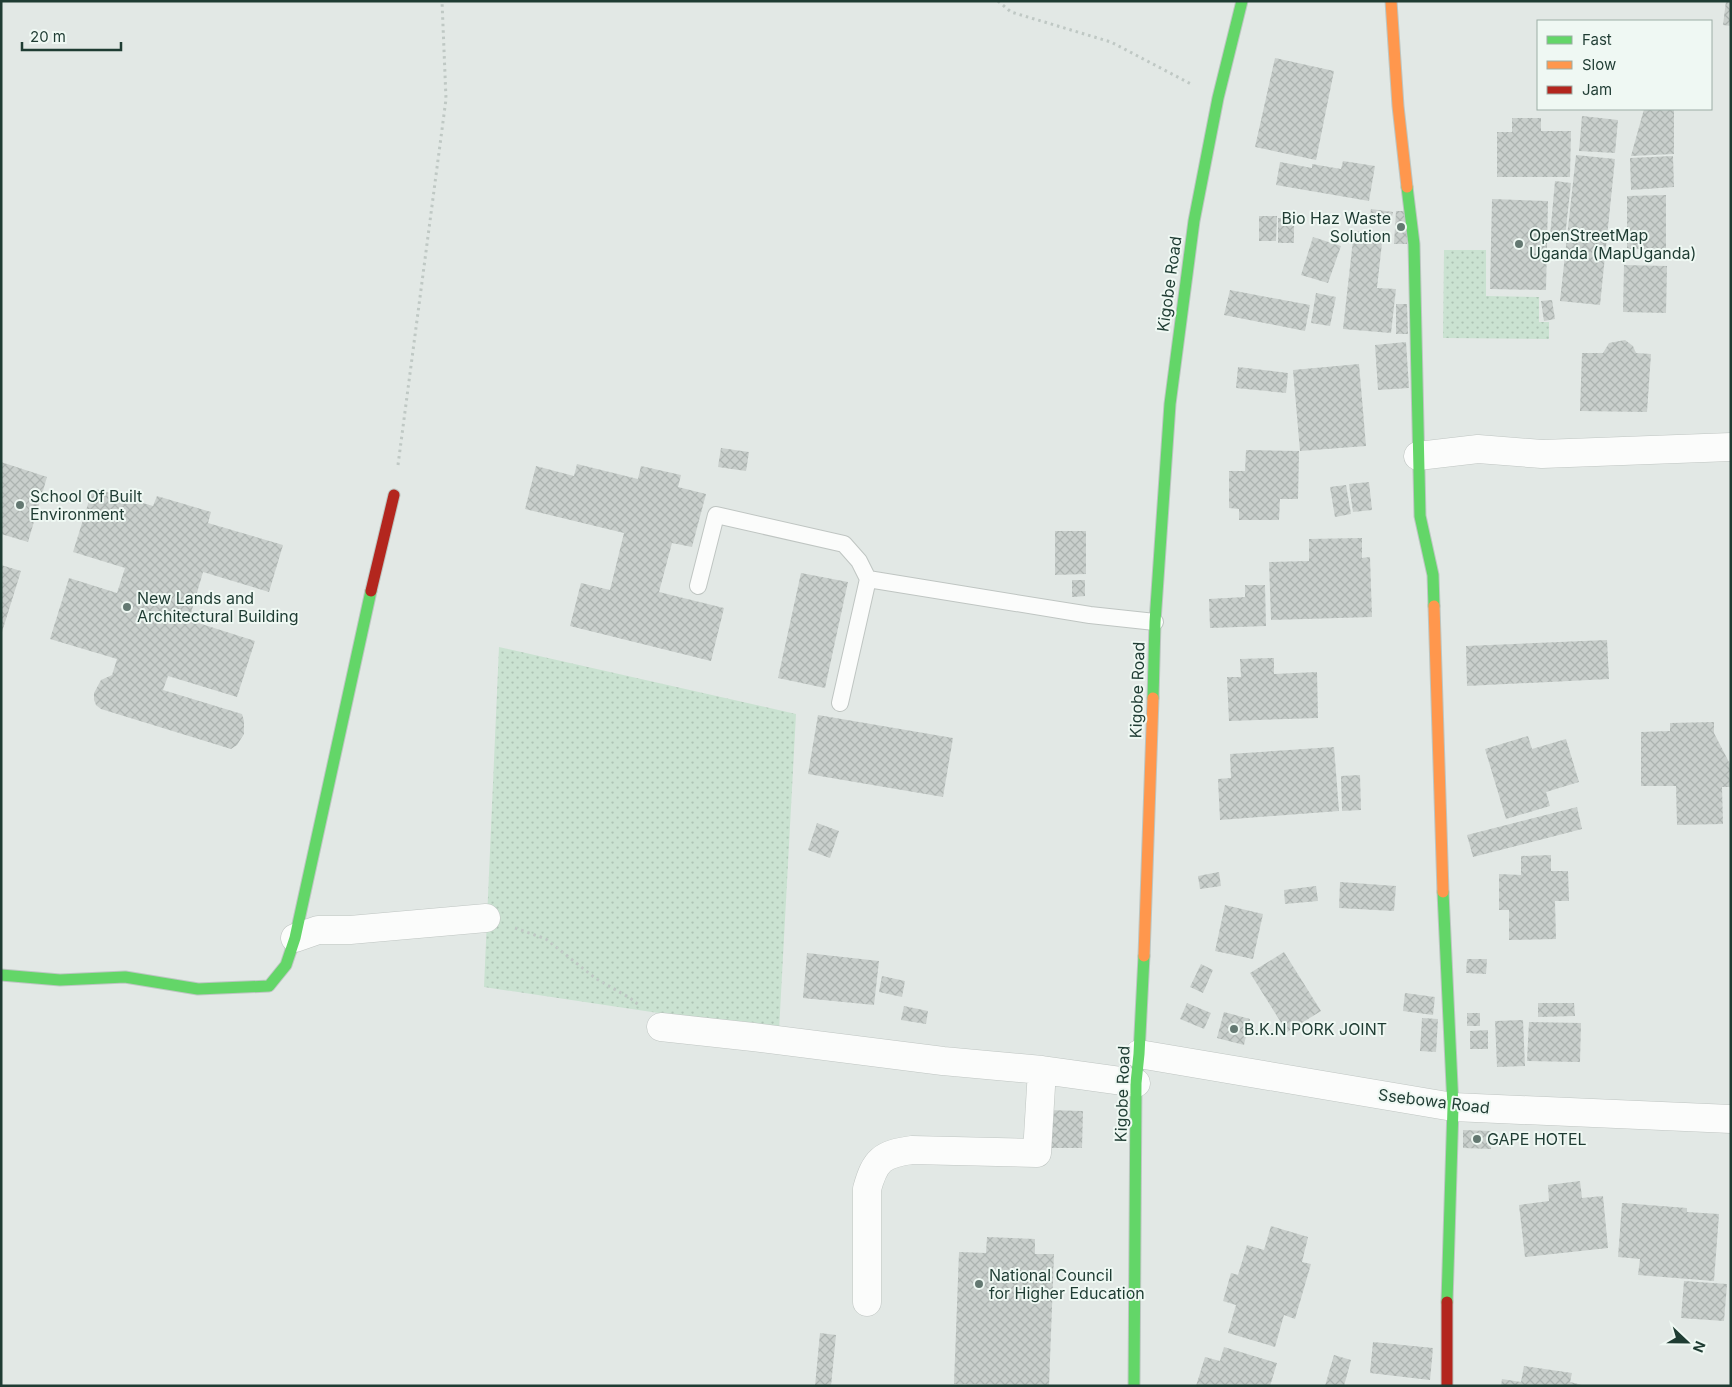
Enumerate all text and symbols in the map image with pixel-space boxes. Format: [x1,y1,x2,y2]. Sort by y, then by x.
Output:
scale bar [22,20,121,52]
legend [1537,20,1712,110]
text: 20 m [30,27,66,46]
text: Fast [1582,30,1612,49]
text: Slow [1582,55,1616,74]
text: Jam [1582,80,1612,99]
place label: Bio Haz Waste Solution [1282,208,1391,246]
marker: Bio Haz Waste Solution [1395,221,1407,233]
place label: OpenStreetMap Uganda (MapUganda) [1529,225,1696,263]
street label: Kigobe Road [1152,235,1186,333]
marker: OpenStreetMap Uganda (MapUganda) [1513,238,1525,250]
place label: School Of Built Environment [30,486,142,524]
marker: School Of Built Environment [14,499,26,511]
place label: New Lands and Architectural Building [137,588,299,626]
marker: New Lands and Architectural Building [121,601,133,613]
street label: Kigobe Road [1125,641,1149,739]
place label: B.K.N PORK JOINT [1244,1019,1387,1039]
marker: B.K.N PORK JOINT [1228,1023,1240,1035]
street label: Kigobe Road [1110,1045,1134,1143]
street label: Ssebowa Road [1377,1084,1491,1118]
place label: GAPE HOTEL [1487,1129,1587,1149]
marker: GAPE HOTEL [1471,1133,1483,1145]
place label: National Council for Higher Education [989,1265,1145,1303]
marker: National Council for Higher Education [973,1278,985,1290]
north arrow [1662,1317,1712,1367]
text: N [1690,1339,1709,1355]

